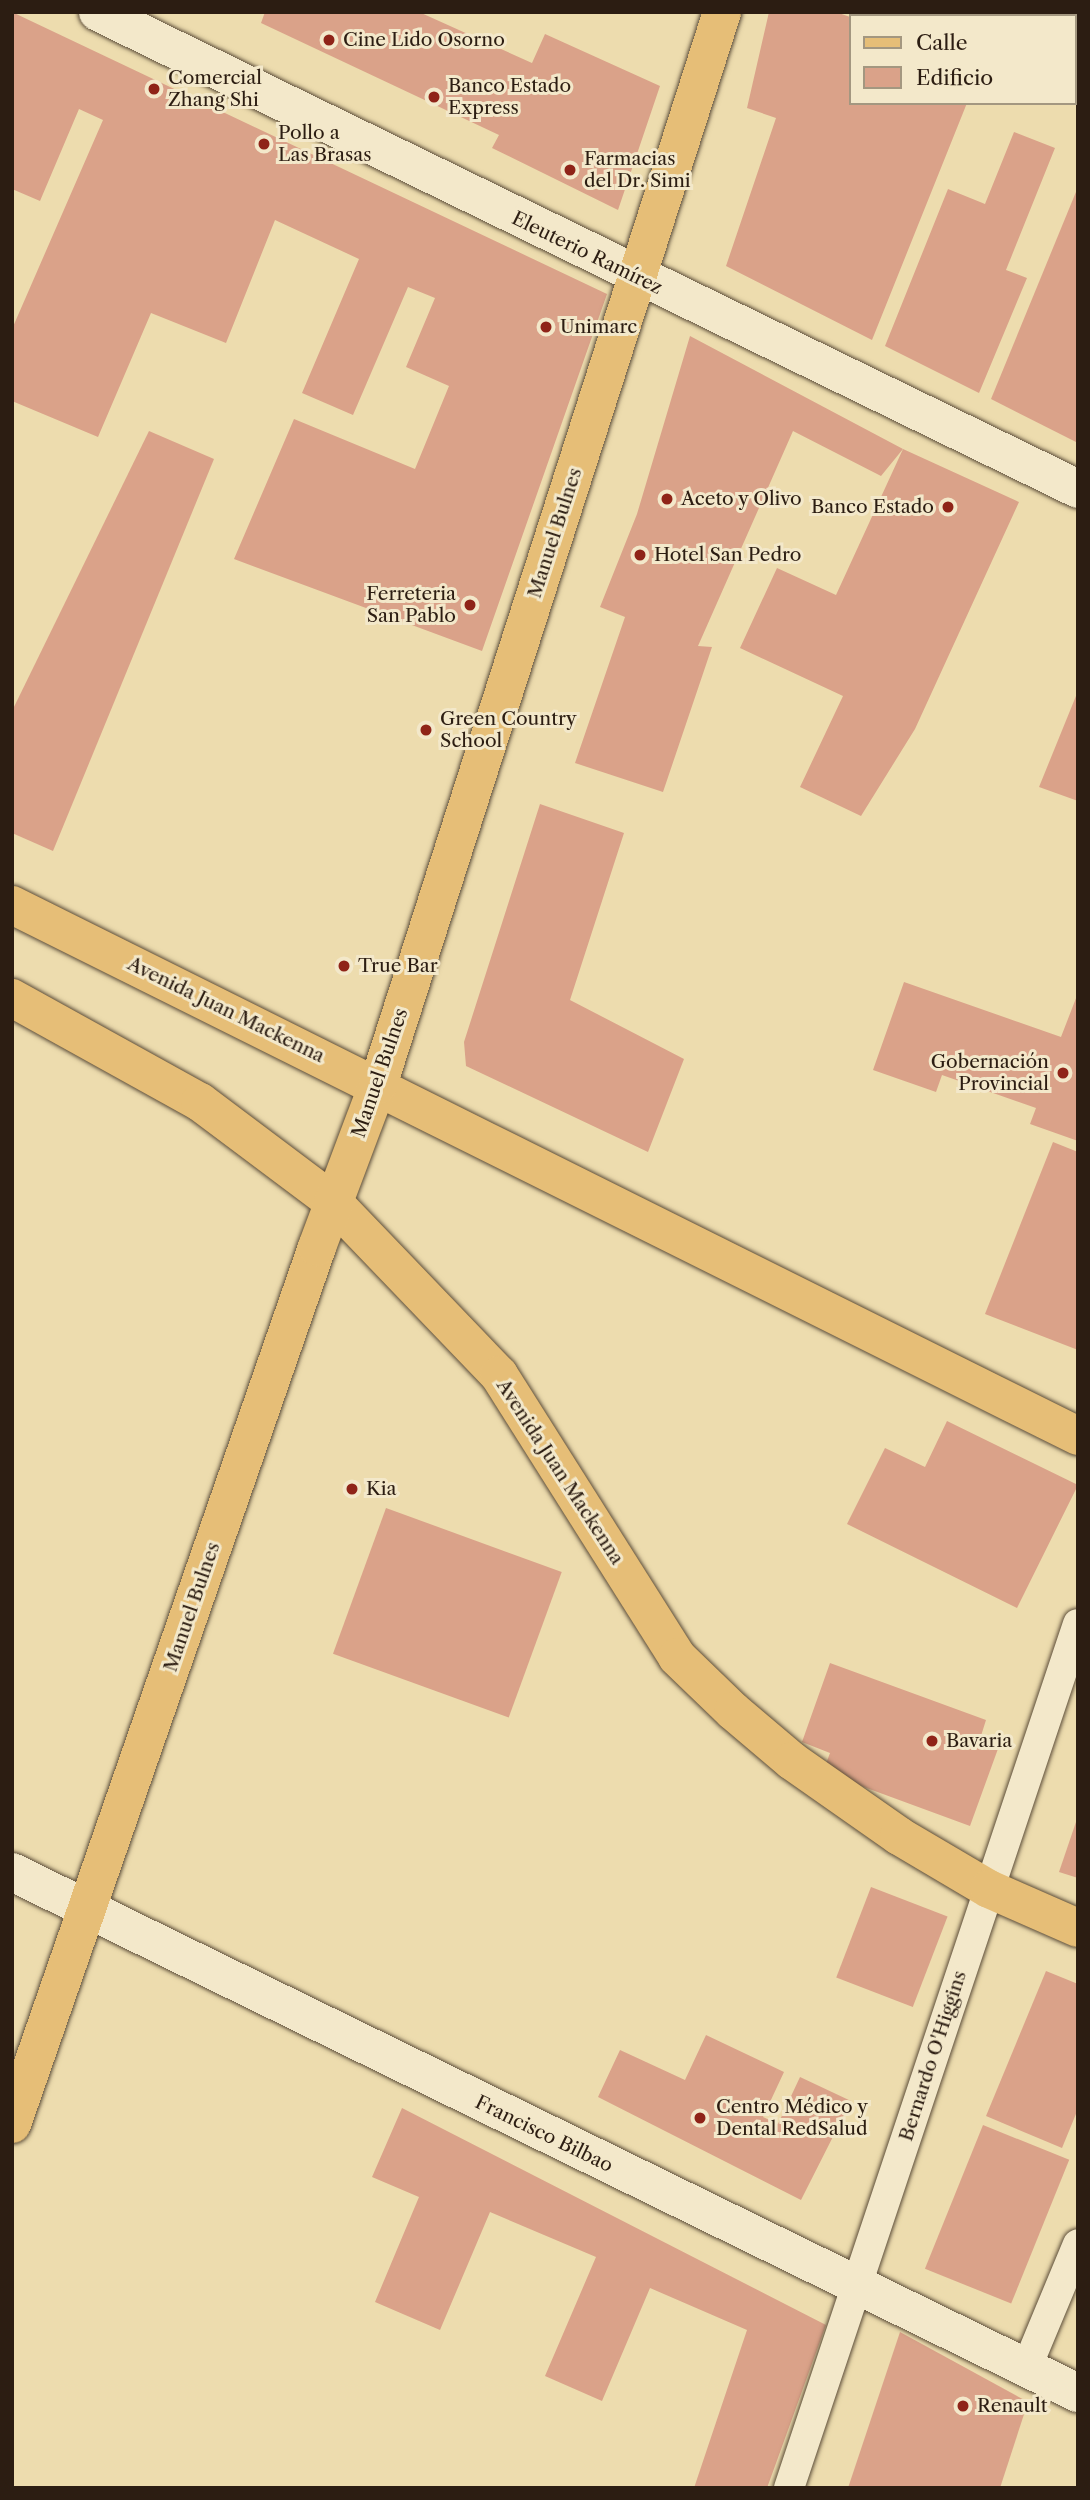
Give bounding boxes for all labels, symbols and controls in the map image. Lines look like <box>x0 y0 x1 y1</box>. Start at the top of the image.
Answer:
legend <box>848 14 1076 105</box>
place label: Cine Lido Osorno <box>343 29 505 51</box>
text: Calle <box>916 30 968 55</box>
marker: Cine Lido Osorno <box>321 32 337 48</box>
text: Edificio <box>916 65 993 90</box>
place label: Comercial Zhang Shi <box>168 67 262 111</box>
place label: Banco Estado Express <box>448 75 571 119</box>
marker: Comercial Zhang Shi <box>146 81 162 97</box>
marker: Banco Estado Express <box>426 89 442 105</box>
place label: Pollo a Las Brasas <box>278 122 372 166</box>
marker: Pollo a Las Brasas <box>256 136 272 152</box>
place label: Farmacias del Dr. Simi <box>584 148 691 192</box>
marker: Farmacias del Dr. Simi <box>562 162 578 178</box>
street label: Eleuterio Ramírez <box>508 207 666 299</box>
place label: Unimarc <box>560 316 637 338</box>
marker: Unimarc <box>538 319 554 335</box>
street label: Manuel Bulnes <box>523 465 587 601</box>
place label: Aceto y Olivo <box>681 488 803 510</box>
marker: Aceto y Olivo <box>659 491 675 507</box>
place label: Banco Estado <box>811 496 934 518</box>
marker: Banco Estado <box>940 499 956 515</box>
place label: Hotel San Pedro <box>654 544 801 566</box>
marker: Hotel San Pedro <box>632 547 648 563</box>
place label: Ferreteria San Pablo <box>366 583 456 627</box>
marker: Ferreteria San Pablo <box>462 597 478 613</box>
place label: Green Country School <box>440 708 576 752</box>
marker: Green Country School <box>418 722 434 738</box>
street label: Avenida Juan Mackenna <box>124 952 328 1068</box>
place label: True Bar <box>358 955 438 977</box>
marker: True Bar <box>336 958 352 974</box>
street label: Manuel Bulnes <box>347 1005 413 1141</box>
place label: Gobernación Provincial <box>931 1051 1049 1095</box>
marker: Gobernación Provincial <box>1055 1065 1071 1081</box>
street label: Avenida Juan Mackenna <box>491 1375 629 1569</box>
place label: Kia <box>366 1478 397 1500</box>
marker: Kia <box>344 1481 360 1497</box>
street label: Manuel Bulnes <box>159 1539 225 1675</box>
place label: Bavaria <box>946 1730 1012 1752</box>
marker: Bavaria <box>924 1733 940 1749</box>
street label: Bernardo O'Higgins <box>895 1968 971 2144</box>
street label: Francisco Bilbao <box>471 2091 617 2177</box>
place label: Centro Médico y Dental RedSalud <box>716 2096 868 2140</box>
marker: Centro Médico y Dental RedSalud <box>690 2108 710 2128</box>
place label: Renault <box>977 2395 1047 2417</box>
marker: Renault <box>955 2398 971 2414</box>

